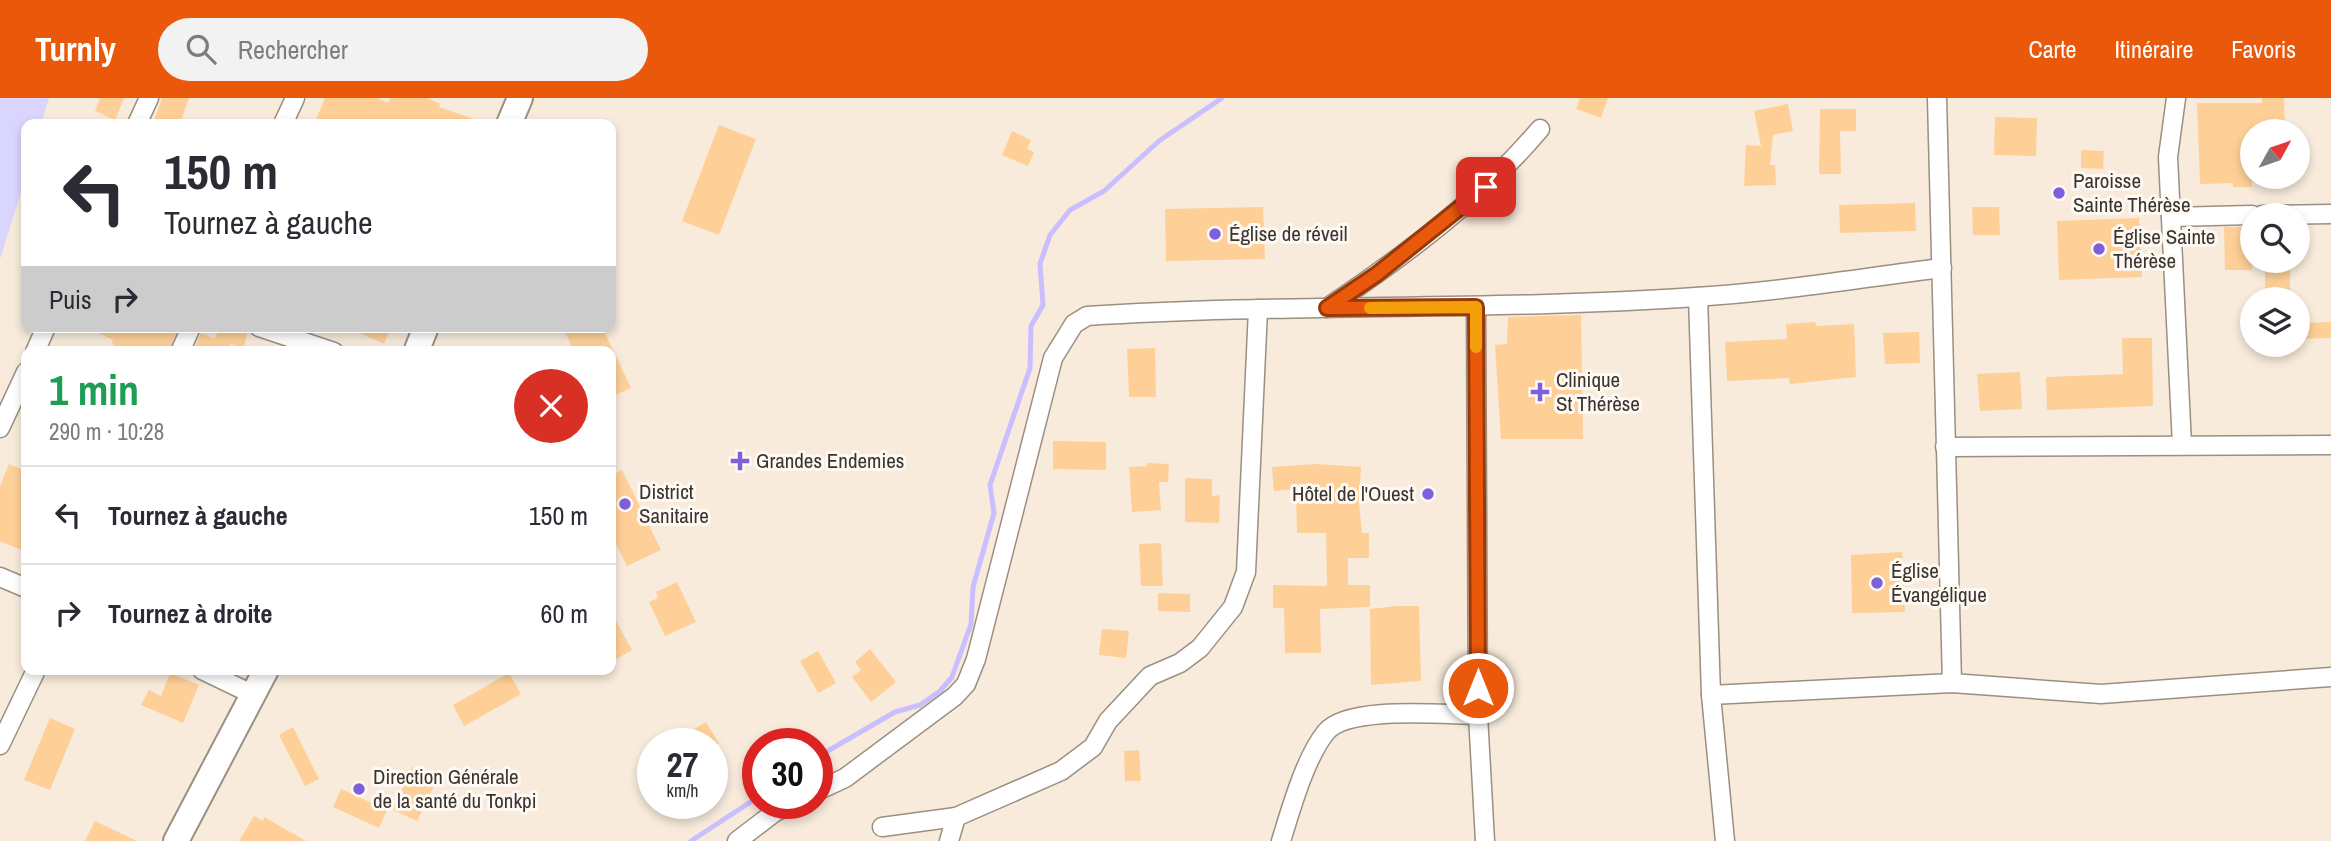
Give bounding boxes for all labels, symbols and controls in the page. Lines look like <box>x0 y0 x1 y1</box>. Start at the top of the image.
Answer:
search box <box>158 18 648 81</box>
text: Turnly <box>35 27 116 71</box>
icon: search <box>182 30 220 68</box>
text: Rechercher <box>238 32 348 67</box>
text: Carte <box>2028 33 2077 65</box>
text: Itinéraire <box>2115 33 2193 65</box>
text: Favoris <box>2231 33 2296 65</box>
north arrow <box>2240 119 2310 189</box>
map controls <box>2240 119 2310 357</box>
text: 150 m <box>164 138 278 204</box>
icon: left <box>49 147 140 238</box>
pin <box>1456 157 1516 217</box>
place label: Paroisse Sainte Thérèse <box>2073 166 2190 219</box>
icon: arrive <box>1467 168 1505 206</box>
marker: Paroisse Sainte Thérèse <box>2051 185 2067 201</box>
text: Tournez à gauche <box>164 201 373 244</box>
button: search <box>2240 203 2310 273</box>
place label: Église de réveil <box>1229 219 1348 248</box>
place label: Église Sainte Thérèse <box>2113 222 2215 275</box>
marker: Église de réveil <box>1207 226 1223 242</box>
marker: Église Sainte Thérèse <box>2091 241 2107 257</box>
icon: right <box>106 280 144 318</box>
text: Puis <box>49 282 92 317</box>
button: layers <box>2240 287 2310 357</box>
text: 1 min <box>49 362 139 418</box>
place label: Clinique St Thérèse <box>1556 365 1640 418</box>
button: close <box>514 369 588 443</box>
marker: Clinique St Thérèse <box>1530 382 1550 402</box>
text: 290 m · 10:28 <box>49 416 164 447</box>
place label: Grandes Endemies <box>756 446 904 475</box>
marker: Grandes Endemies <box>730 451 750 471</box>
place label: District Sanitaire <box>639 477 709 530</box>
place label: Hôtel de l'Ouest <box>1292 479 1414 508</box>
marker: Hôtel de l'Ouest <box>1420 486 1436 502</box>
icon: left <box>49 496 87 534</box>
marker: District Sanitaire <box>617 496 633 512</box>
text: Tournez à gauche <box>108 498 288 533</box>
text: 150 m <box>529 498 588 533</box>
place label: Église Évangélique <box>1891 556 1987 609</box>
marker: Église Évangélique <box>1869 575 1885 591</box>
icon: right <box>49 594 87 632</box>
text: Tournez à droite <box>108 596 272 631</box>
text: 60 m <box>541 596 588 631</box>
position arrow <box>1441 651 1515 725</box>
speed limit sign: 30 <box>742 728 833 819</box>
text: 27 <box>667 741 698 788</box>
place label: Direction Générale de la santé du Tonkpi <box>373 762 536 815</box>
text: km/h <box>667 778 699 803</box>
marker: Direction Générale de la santé du Tonkpi <box>351 781 367 797</box>

